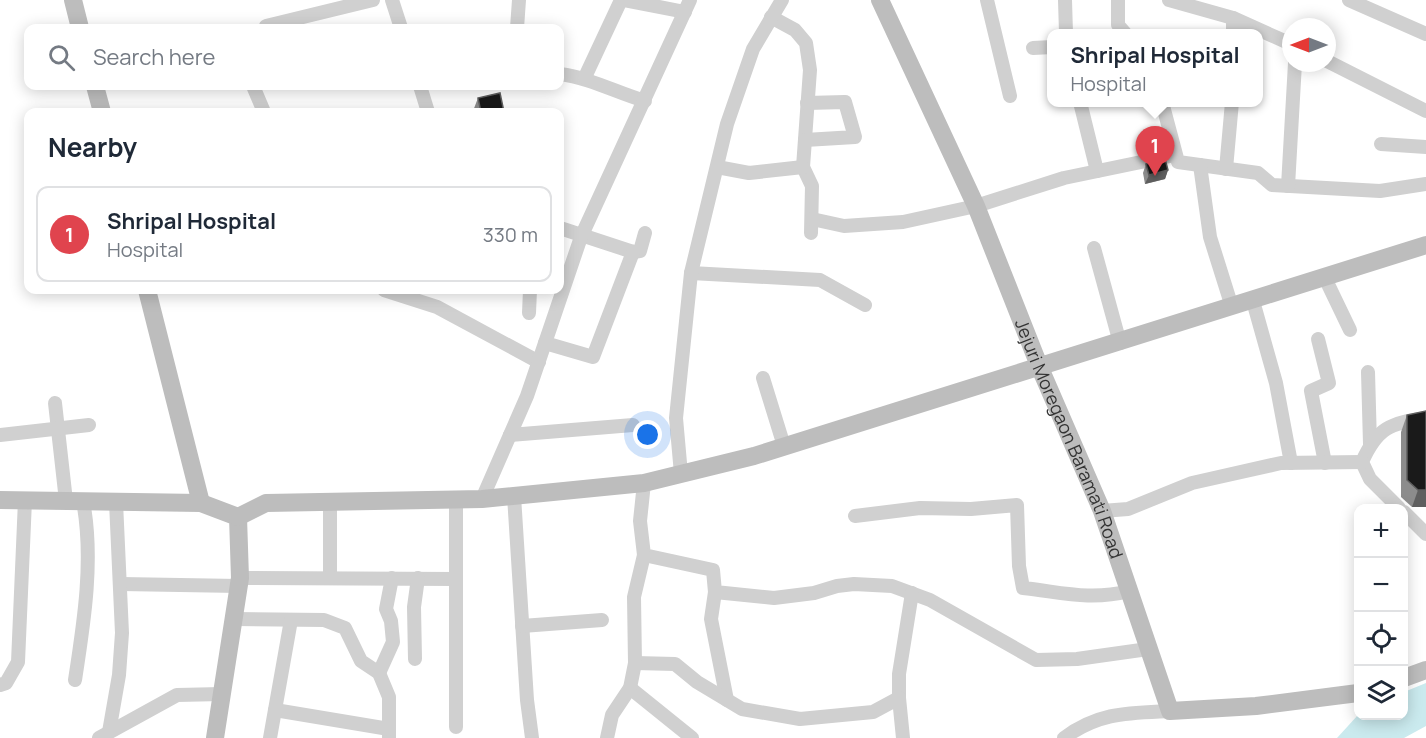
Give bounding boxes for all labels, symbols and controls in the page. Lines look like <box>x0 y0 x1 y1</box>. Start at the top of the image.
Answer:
north arrow <box>1282 18 1336 72</box>
search box <box>24 24 564 90</box>
popup <box>1047 29 1263 107</box>
text: Shripal Hospital <box>1070 40 1240 70</box>
icon: search <box>45 41 78 74</box>
text: Search here <box>93 42 215 72</box>
text: Hospital <box>1070 70 1147 97</box>
pin: 1 <box>1136 126 1174 176</box>
text: Nearby <box>48 129 137 165</box>
text: Shripal Hospital <box>107 206 276 236</box>
text: 1 <box>65 221 74 248</box>
text: 330 m <box>483 221 538 248</box>
text: Hospital <box>107 236 183 263</box>
street label: Jejuri Moregaon Baramati Road <box>1010 315 1129 561</box>
your location <box>633 420 662 449</box>
map controls <box>1354 504 1408 720</box>
button: + <box>1354 504 1408 558</box>
button: − <box>1354 558 1408 612</box>
button: locate <box>1354 612 1408 666</box>
button: layers <box>1354 666 1408 720</box>

